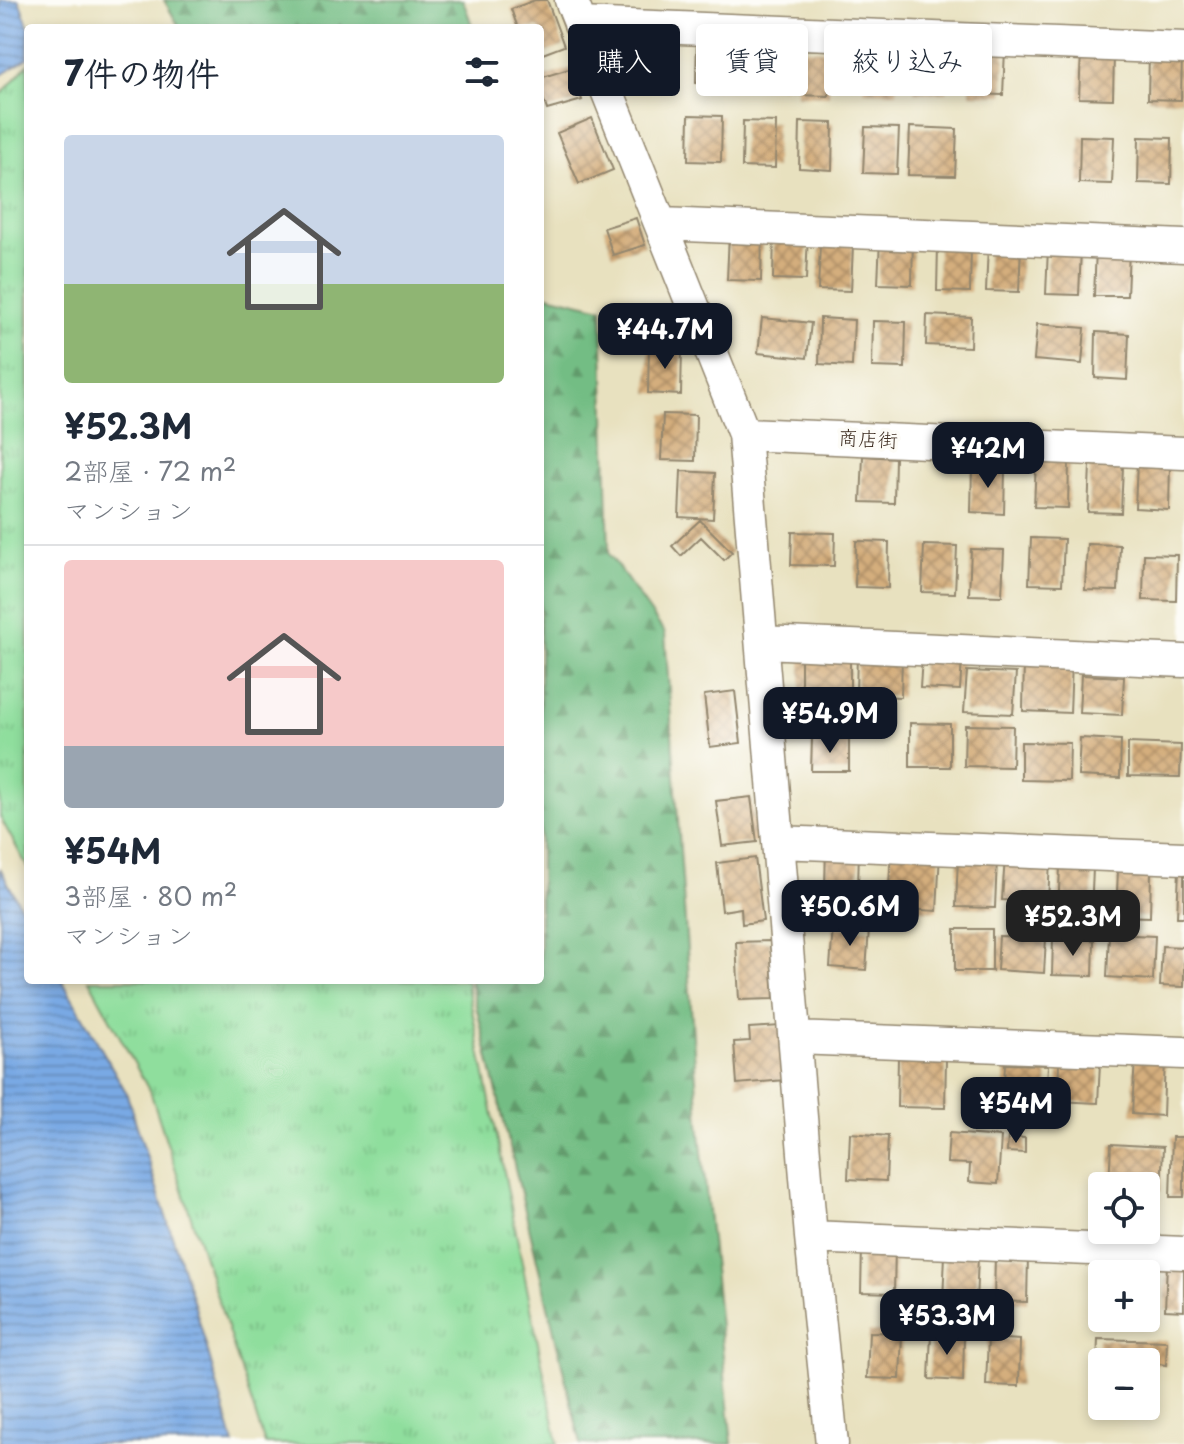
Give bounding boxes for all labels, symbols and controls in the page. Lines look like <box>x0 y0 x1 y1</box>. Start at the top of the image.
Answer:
chip: 購入 <box>568 24 680 96</box>
chip: 賃貸 <box>696 24 808 96</box>
chip: 絞り込み <box>824 24 992 96</box>
text: 7件の物件 <box>64 46 220 98</box>
icon: filters <box>460 50 504 94</box>
icon: home <box>212 187 356 331</box>
pin: ¥44.7M <box>600 303 730 371</box>
text: ¥44.7M <box>616 309 714 348</box>
text: ¥52.3M <box>64 399 192 451</box>
street label: 商店街 <box>837 421 899 455</box>
pin: ¥42M <box>941 422 1035 490</box>
text: ¥42M <box>950 428 1026 467</box>
text: 2部屋 · 72 m² <box>64 451 236 490</box>
text: マンション <box>64 490 193 529</box>
icon: home <box>212 612 356 756</box>
pin: ¥54.9M <box>765 687 895 755</box>
text: ¥54.9M <box>781 693 879 732</box>
text: ¥54M <box>64 824 161 876</box>
text: 3部屋 · 80 m² <box>64 876 237 915</box>
pin: ¥50.6M <box>785 880 915 948</box>
text: ¥50.6M <box>800 886 900 925</box>
pin: ¥52.3M <box>1008 890 1138 958</box>
text: ¥52.3M <box>1024 896 1122 935</box>
text: マンション <box>64 915 193 954</box>
pin: ¥54M <box>969 1077 1063 1145</box>
text: ¥54M <box>979 1083 1053 1122</box>
map controls <box>1088 1172 1160 1420</box>
button: locate <box>1088 1172 1160 1244</box>
button: + <box>1088 1260 1160 1332</box>
pin: ¥53.3M <box>882 1289 1012 1357</box>
text: ¥53.3M <box>898 1295 996 1334</box>
button: − <box>1088 1348 1160 1420</box>

